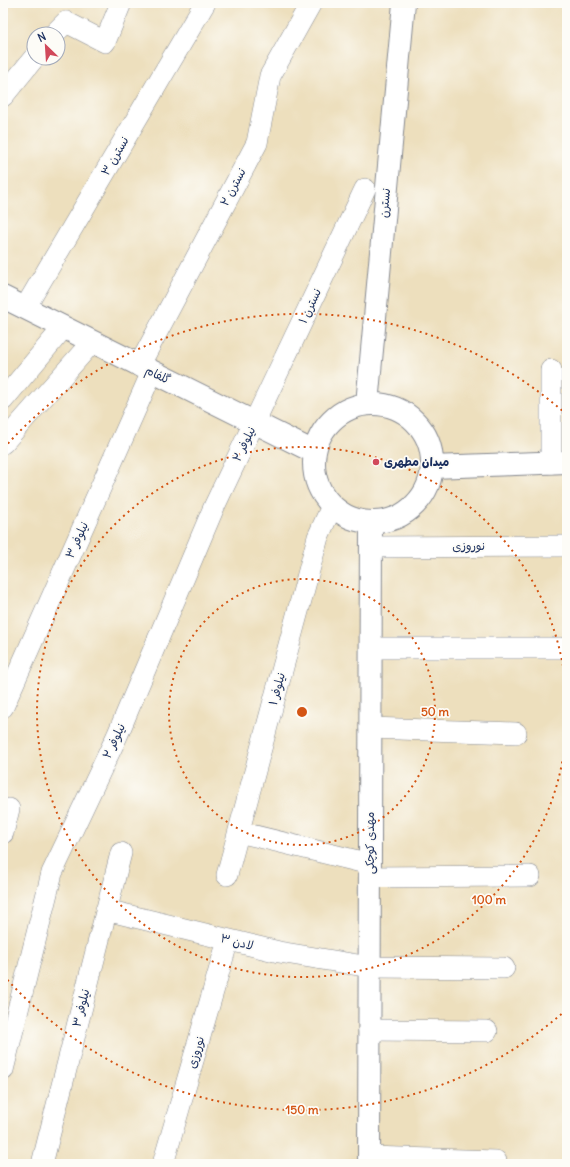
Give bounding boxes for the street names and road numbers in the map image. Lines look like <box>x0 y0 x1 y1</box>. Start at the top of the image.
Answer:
street label: نسترن ۳ <box>97 134 132 178</box>
street label: نسترن ۲ <box>216 165 249 208</box>
street label: نسترن <box>376 187 393 218</box>
street label: نسترن ۱ <box>295 286 324 326</box>
street label: گلفام <box>142 362 173 389</box>
street label: نیلوفر ۲ <box>229 424 259 464</box>
street label: نیلوفر ۳ <box>62 519 92 561</box>
street label: نوروزی <box>452 538 486 554</box>
street label: نیلوفر ۱ <box>265 671 289 707</box>
street label: نیلوفر ۲ <box>99 721 129 761</box>
street label: مهدی کوچکی <box>362 812 378 874</box>
street label: لادن ۳ <box>219 930 255 953</box>
street label: نیلوفر ۳ <box>69 987 93 1029</box>
street label: نوروزی <box>184 1034 208 1070</box>

